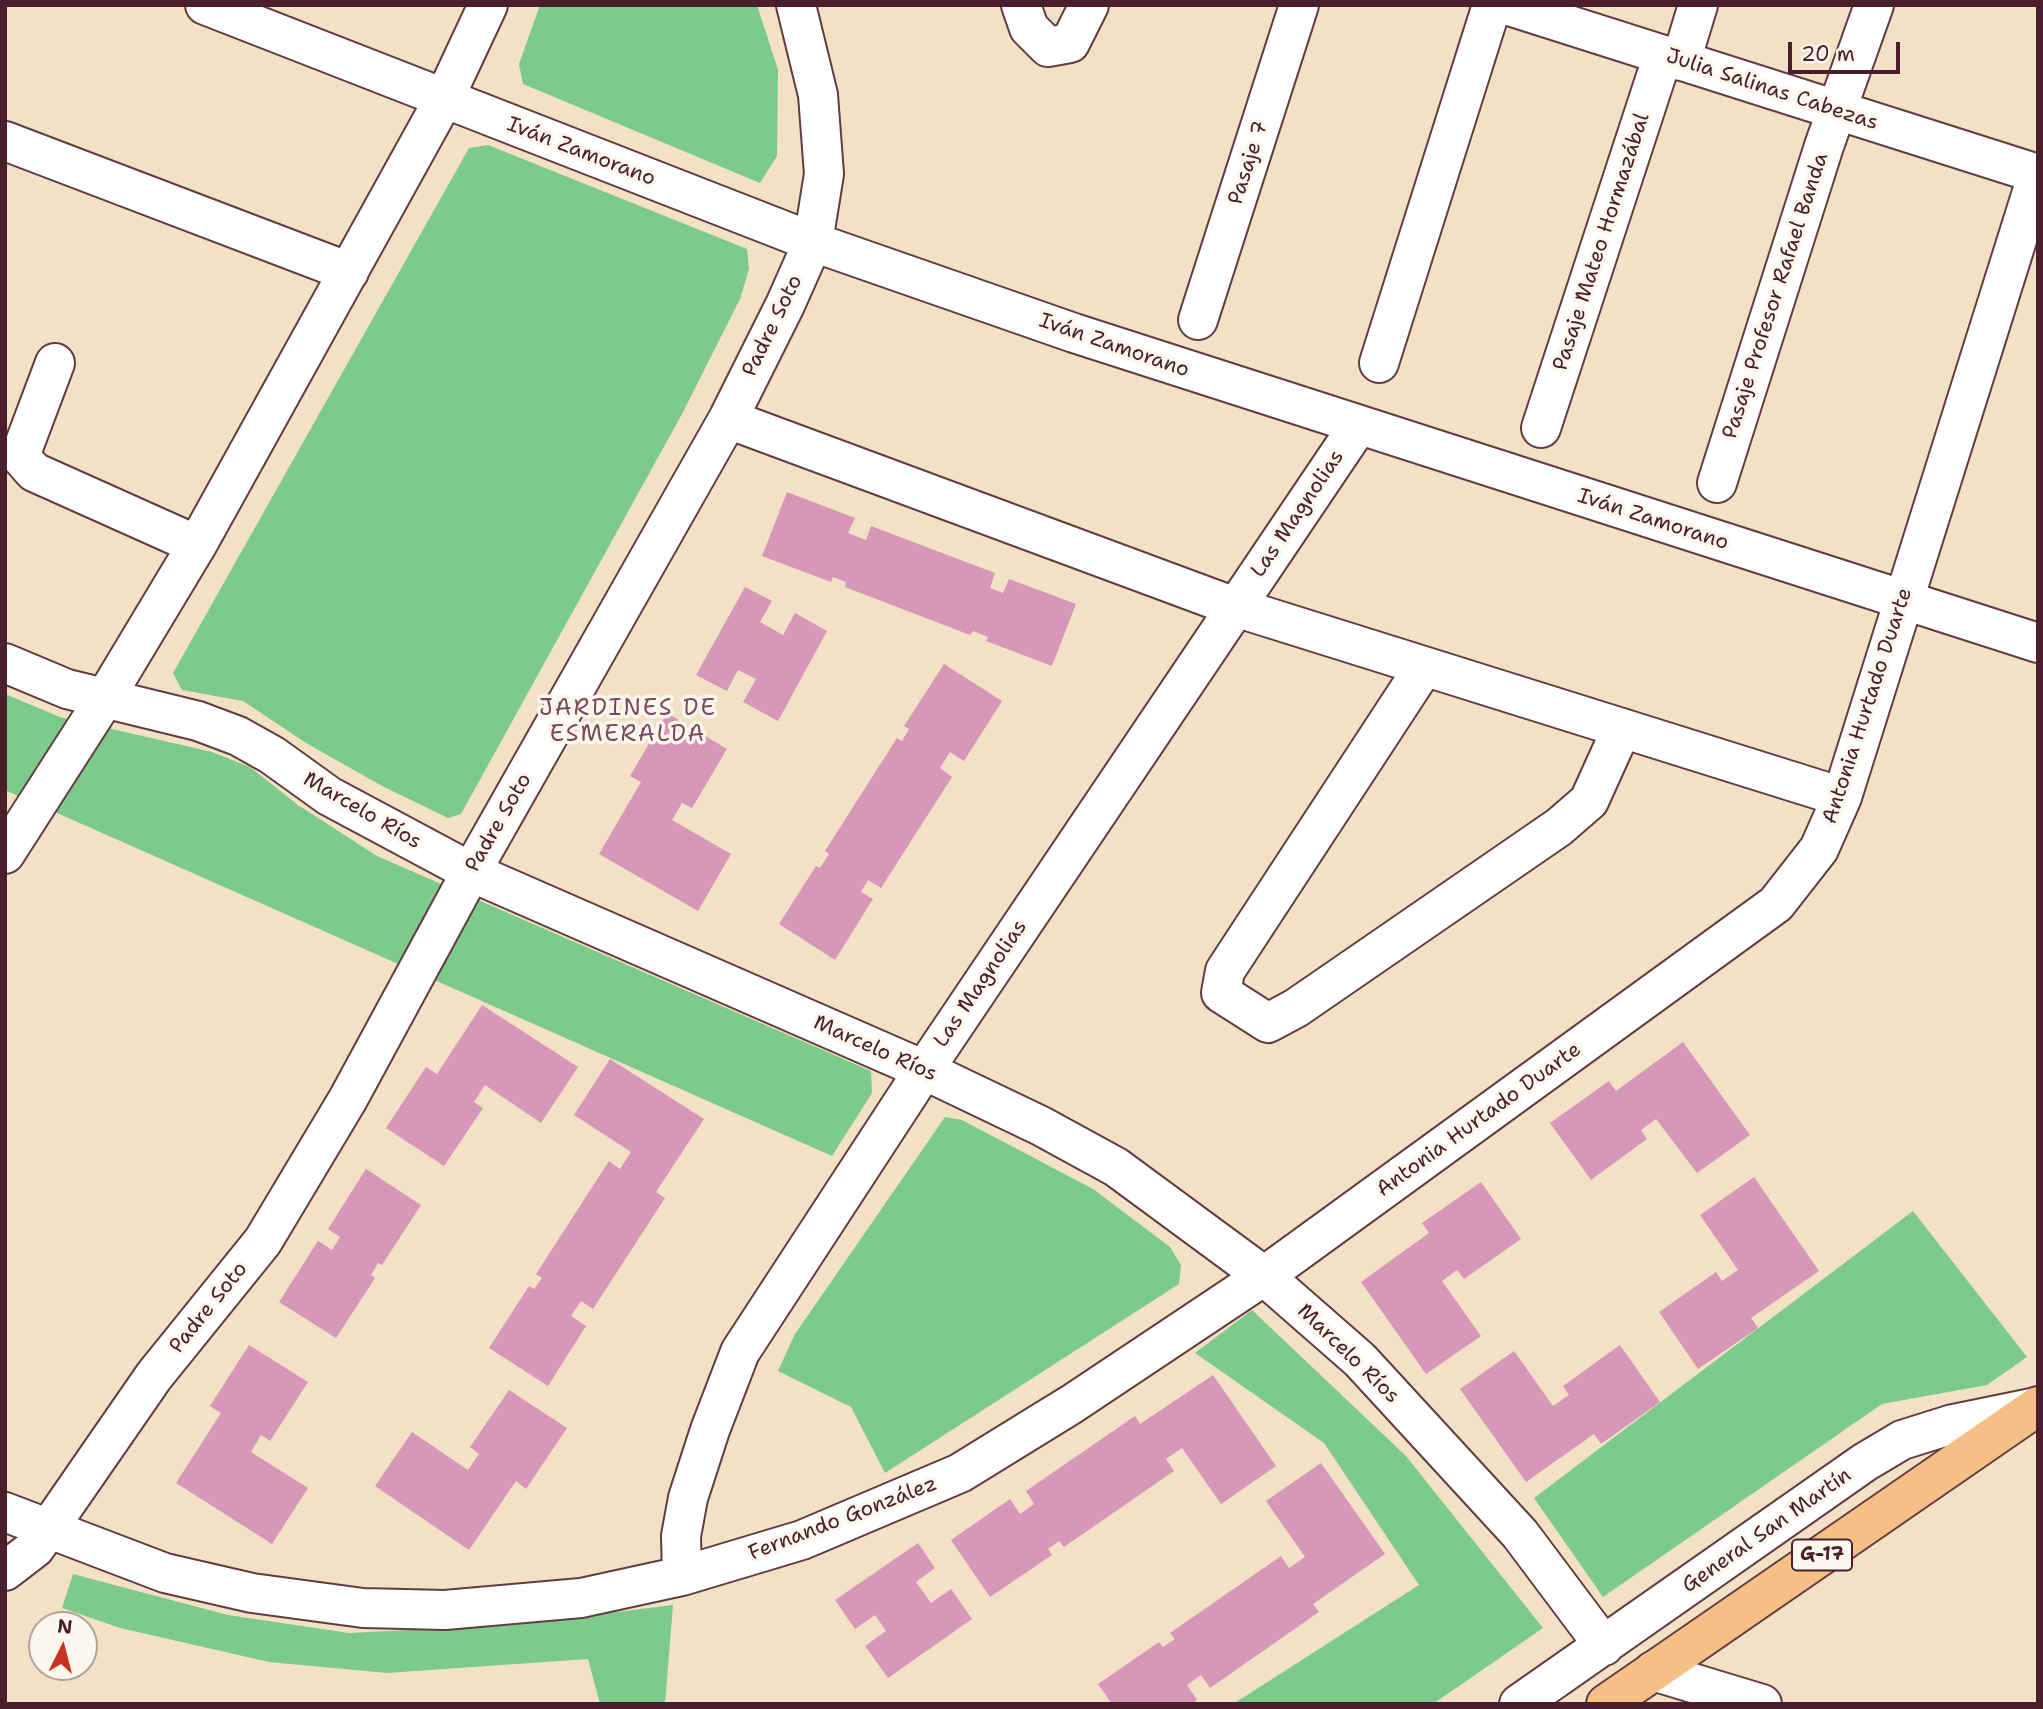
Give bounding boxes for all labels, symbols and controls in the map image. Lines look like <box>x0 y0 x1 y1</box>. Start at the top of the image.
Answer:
scale bar <box>1791 28 1903 72</box>
text: 20 m <box>1801 40 1855 68</box>
street label: Julia Salinas Cabezas <box>1663 44 1881 136</box>
street label: Pasaje Mateo Hormazábal <box>1548 110 1656 374</box>
street label: Iván Zamorano <box>503 112 659 192</box>
street label: Pasaje 7 <box>1224 118 1274 208</box>
street label: Pasaje Profesor Rafael Banda <box>1718 150 1834 442</box>
street label: Padre Soto <box>738 271 808 381</box>
street label: Iván Zamorano <box>1036 309 1192 383</box>
street label: Las Magnolias <box>1246 445 1350 583</box>
street label: Iván Zamorano <box>1574 484 1732 556</box>
street label: Antonia Hurtado Duarte <box>1818 585 1918 827</box>
district label: JARDINES DE ESMERALDA <box>540 695 716 749</box>
street label: Marcelo Ríos <box>298 767 426 855</box>
street label: Padre Soto <box>461 769 537 877</box>
street label: Las Magnolias <box>929 915 1033 1053</box>
street label: Marcelo Ríos <box>809 1011 941 1087</box>
street label: Antonia Hurtado Duarte <box>1372 1037 1586 1203</box>
street label: Padre Soto <box>165 1257 253 1359</box>
street label: Marcelo Ríos <box>1292 1299 1404 1409</box>
street label: General San Martín <box>1678 1463 1856 1599</box>
street label: Fernando González <box>745 1471 941 1567</box>
road number: G-17 <box>1792 1540 1852 1570</box>
north arrow <box>28 1611 98 1681</box>
text: N <box>56 1613 74 1640</box>

